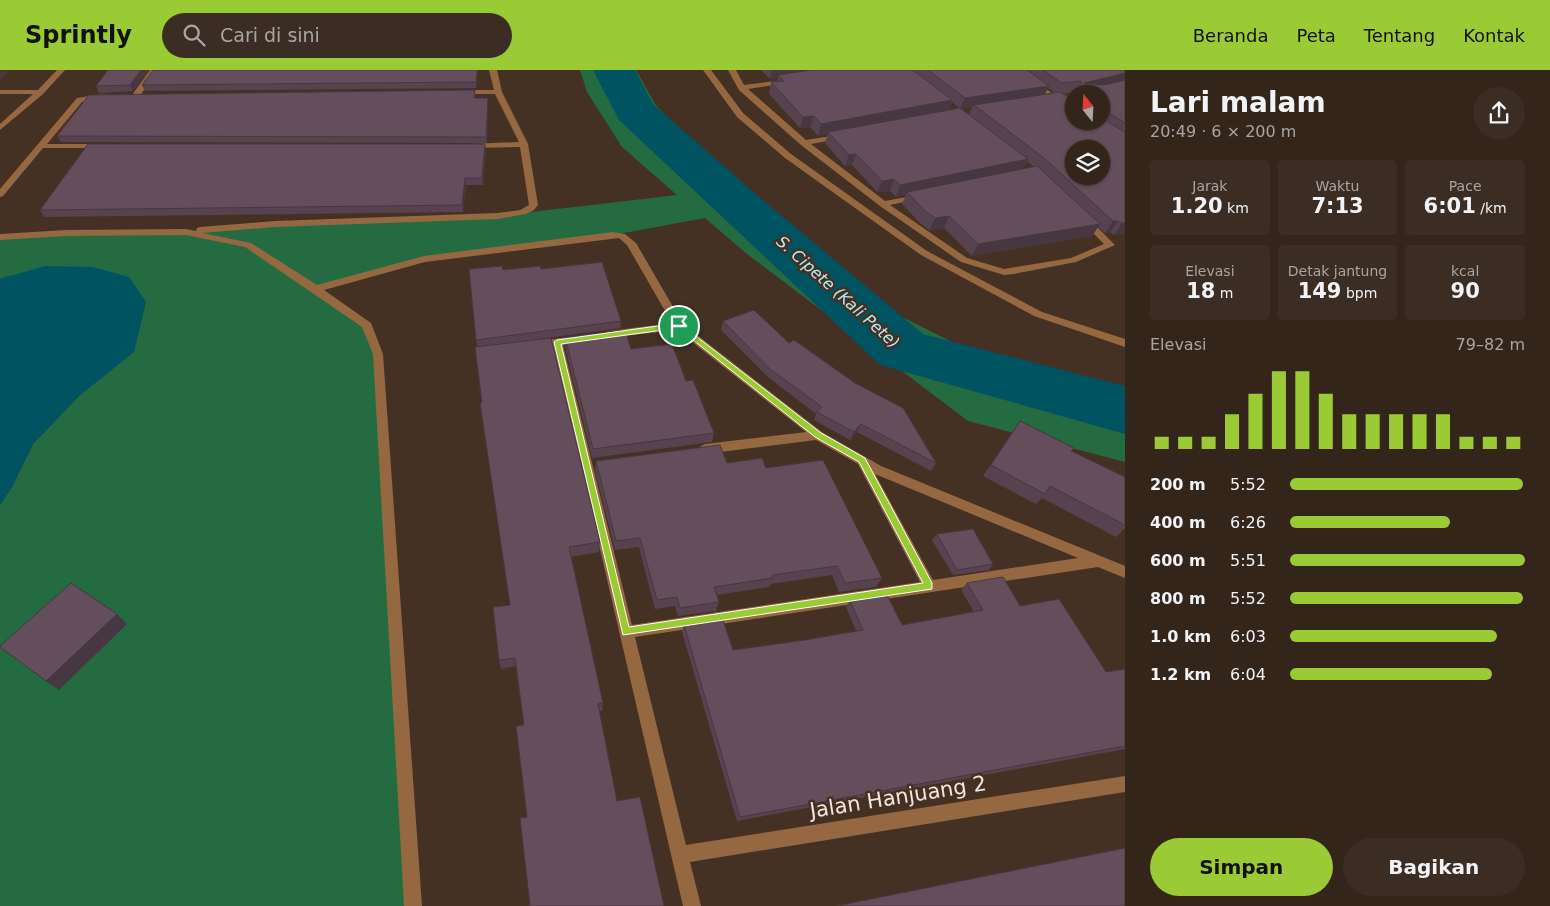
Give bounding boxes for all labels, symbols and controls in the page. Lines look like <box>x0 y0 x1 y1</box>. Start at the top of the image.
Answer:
search box <box>162 13 512 58</box>
text: Sprintly <box>25 21 132 49</box>
icon: search <box>180 21 208 49</box>
text: Cari di sini <box>220 24 320 46</box>
text: Beranda <box>1193 25 1268 46</box>
text: Peta <box>1296 25 1336 46</box>
text: Tentang <box>1364 25 1435 46</box>
text: Kontak <box>1463 25 1525 46</box>
north arrow <box>1065 85 1110 130</box>
map controls <box>1065 85 1110 185</box>
text: Lari malam <box>1150 86 1326 119</box>
button: share <box>1473 87 1525 139</box>
text: 20:49 · 6 × 200 m <box>1150 122 1296 141</box>
button: layers <box>1065 140 1110 185</box>
text: Jarak <box>1192 178 1227 194</box>
text: Waktu <box>1315 178 1359 194</box>
text: Pace <box>1449 178 1482 194</box>
text: 1.20 <box>1171 194 1223 218</box>
text: 7:13 <box>1311 194 1364 218</box>
text: 6:01 <box>1424 194 1476 218</box>
text: km <box>1223 200 1249 216</box>
text: /km <box>1476 200 1507 216</box>
water label: S. Cipete (Kali Pete) <box>773 232 903 352</box>
text: Elevasi <box>1185 263 1235 279</box>
text: Detak jantung <box>1288 263 1387 279</box>
text: kcal <box>1451 263 1479 279</box>
text: 18 <box>1186 279 1215 303</box>
text: 149 <box>1298 279 1341 303</box>
text: 90 <box>1451 279 1480 303</box>
text: m <box>1215 285 1233 301</box>
text: bpm <box>1341 285 1377 301</box>
pin <box>658 305 700 347</box>
icon: arrive <box>665 312 693 340</box>
text: Elevasi <box>1150 335 1206 354</box>
text: 79–82 m <box>1456 335 1525 354</box>
text: 200 m <box>1150 475 1206 494</box>
text: 5:52 <box>1230 475 1266 494</box>
text: 400 m <box>1150 513 1206 532</box>
text: 6:26 <box>1230 513 1266 532</box>
text: 600 m <box>1150 551 1206 570</box>
text: 5:51 <box>1230 551 1266 570</box>
text: 800 m <box>1150 589 1206 608</box>
text: 5:52 <box>1230 589 1266 608</box>
text: 1.0 km <box>1150 627 1211 646</box>
text: 6:03 <box>1230 627 1266 646</box>
text: 1.2 km <box>1150 665 1211 684</box>
text: 6:04 <box>1230 665 1266 684</box>
street label: Jalan Hanjuang 2 <box>806 771 988 823</box>
button: Simpan <box>1150 838 1333 896</box>
button: Bagikan <box>1343 838 1525 896</box>

